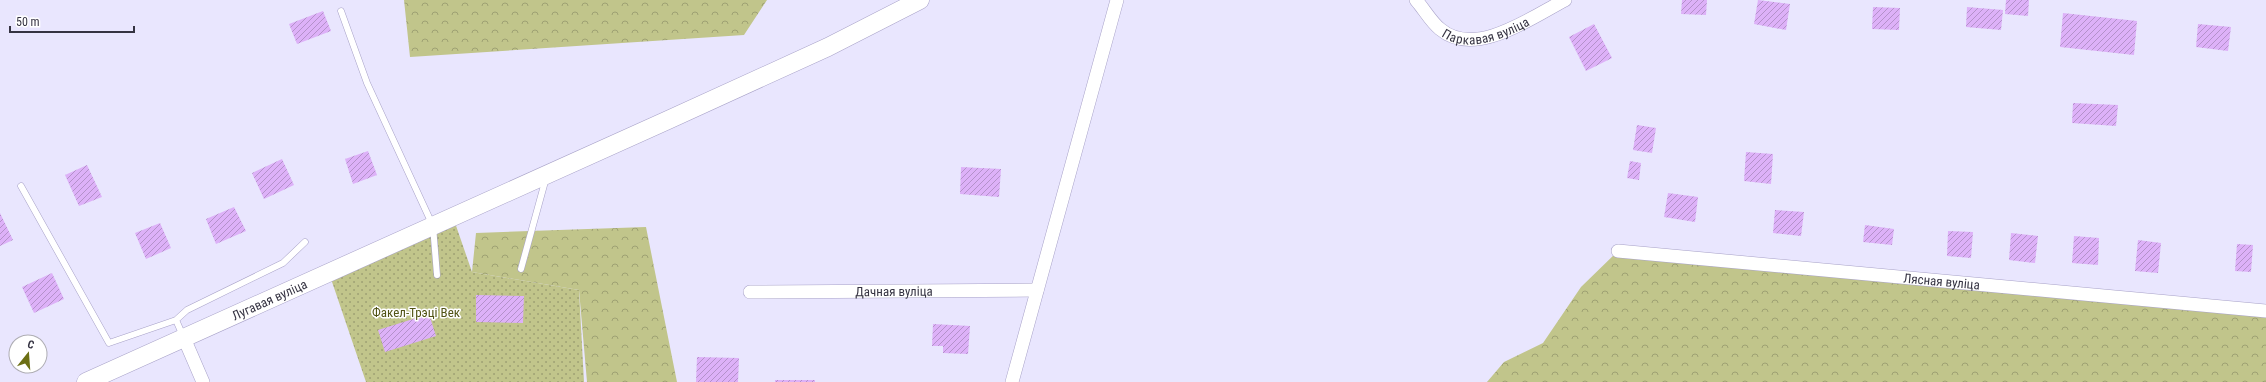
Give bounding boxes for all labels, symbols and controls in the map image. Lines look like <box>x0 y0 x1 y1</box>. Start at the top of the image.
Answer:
scale bar <box>10 8 134 34</box>
street label: Паркавая вуліца <box>1440 14 1532 47</box>
text: 50 m <box>16 15 40 29</box>
street label: Лясная вуліца <box>1903 270 1981 292</box>
street label: Лугавая вуліца <box>229 276 309 323</box>
street label: Дачная вуліца <box>855 283 933 299</box>
park label: Факел-Трэці Век <box>372 305 461 320</box>
north arrow <box>8 334 48 374</box>
text: С <box>26 338 36 352</box>

